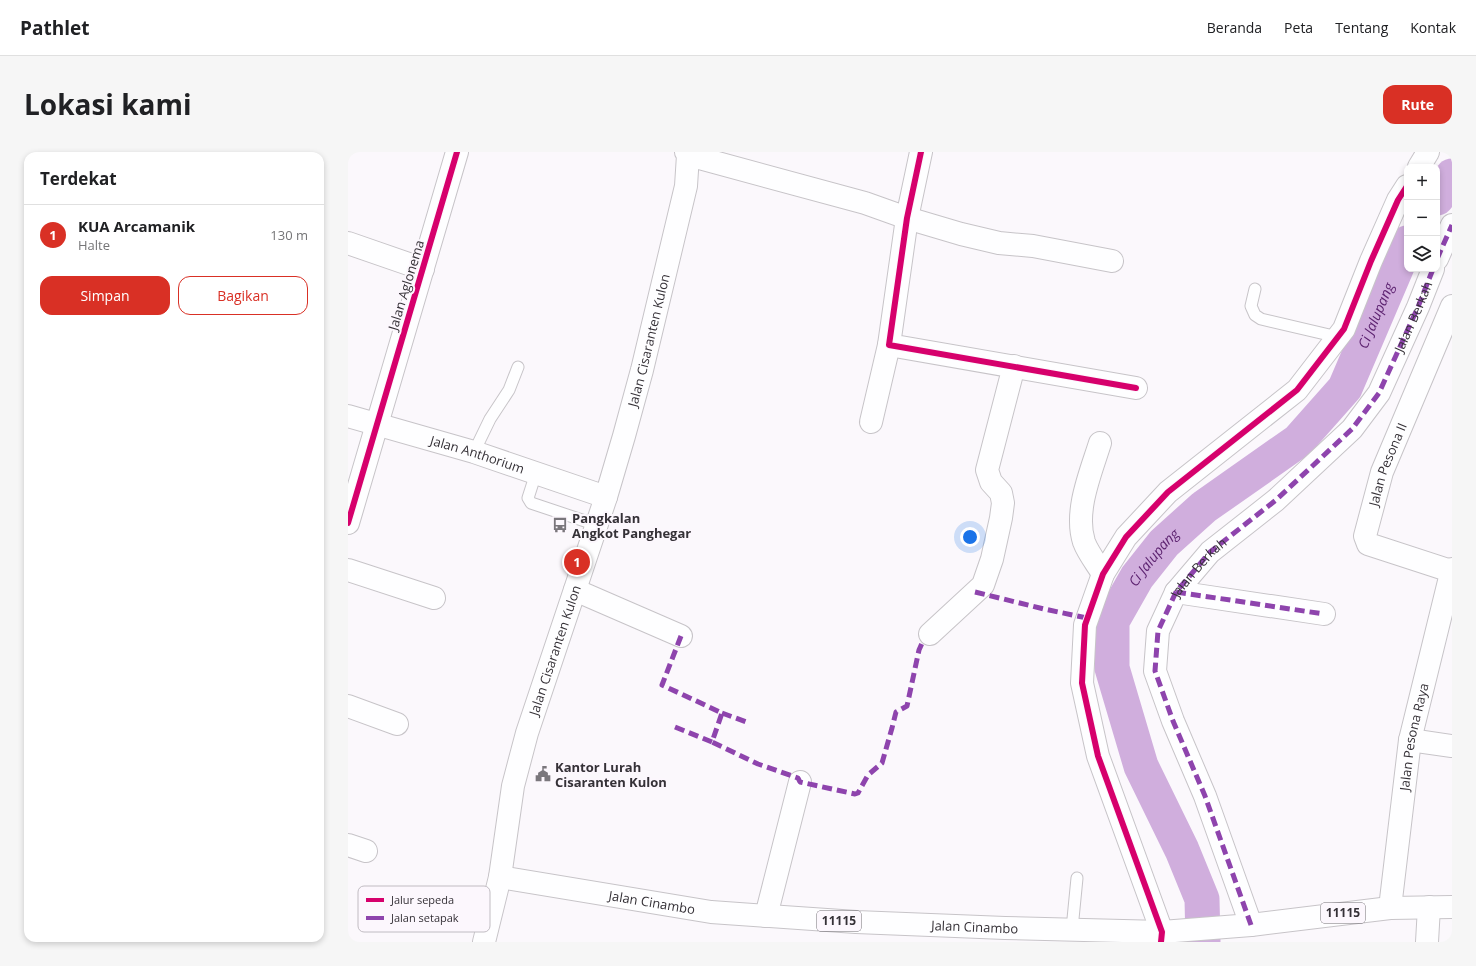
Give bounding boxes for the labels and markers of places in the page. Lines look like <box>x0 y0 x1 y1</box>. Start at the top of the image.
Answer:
place label: Pangkalan Angkot Panghegar <box>572 509 691 542</box>
bus stop icon: Pangkalan Angkot Panghegar <box>551 516 569 534</box>
pin: 1 <box>564 547 590 577</box>
place label: Kantor Lurah Cisaranten Kulon <box>555 758 667 791</box>
public building icon: Kantor Lurah Cisaranten Kulon <box>534 765 552 783</box>

